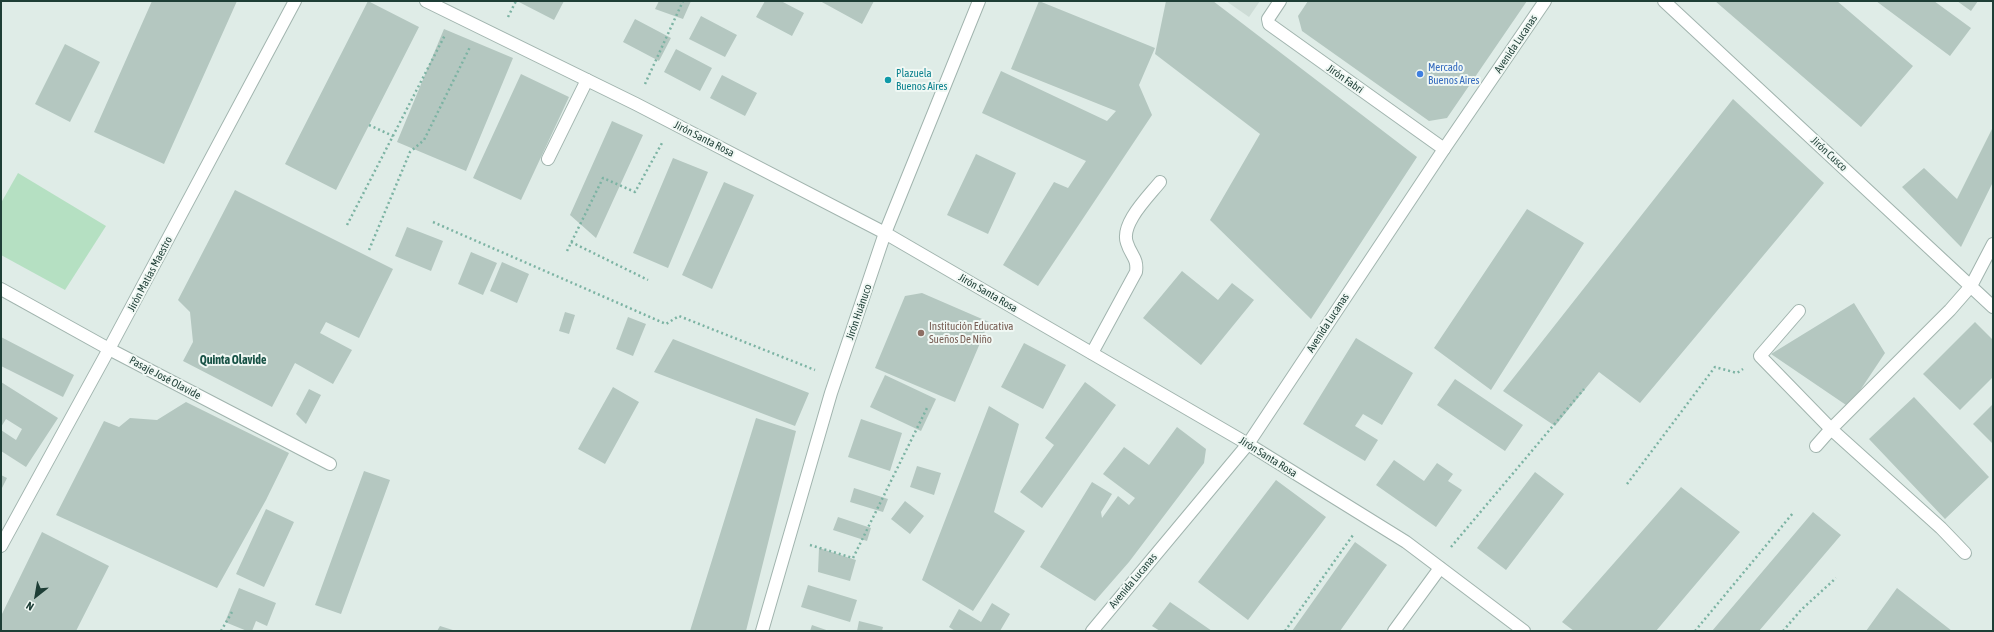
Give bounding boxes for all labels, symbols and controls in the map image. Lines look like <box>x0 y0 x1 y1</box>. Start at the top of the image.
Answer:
street label: Avenida Lucanas <box>1492 12 1540 76</box>
place label: Mercado Buenos Aires <box>1428 61 1479 87</box>
street label: Jirón Fabri <box>1324 62 1366 96</box>
place label: Plazuela Buenos Aires <box>896 67 947 93</box>
marker: Mercado Buenos Aires <box>1415 69 1425 79</box>
marker: Plazuela Buenos Aires <box>883 75 893 85</box>
street label: Jirón Santa Rosa <box>672 118 736 160</box>
street label: Jirón Cusco <box>1808 134 1850 174</box>
street label: Jirón Matias Maestro <box>125 234 175 314</box>
street label: Jirón Santa Rosa <box>956 271 1020 315</box>
street label: Jirón Huánuco <box>843 282 875 342</box>
street label: Avenida Lucanas <box>1304 291 1352 355</box>
place label: Institución Educativa Sueños De Niño <box>929 320 1013 346</box>
marker: Institución Educativa Sueños De Niño <box>916 328 926 338</box>
district label: Quinta Olavide <box>200 353 266 367</box>
street label: Pasaje José Olavide <box>127 354 203 402</box>
street label: Jirón Santa Rosa <box>1237 434 1299 480</box>
street label: Avenida Lucanas <box>1106 551 1160 611</box>
north arrow <box>16 576 56 616</box>
text: N <box>24 599 36 613</box>

